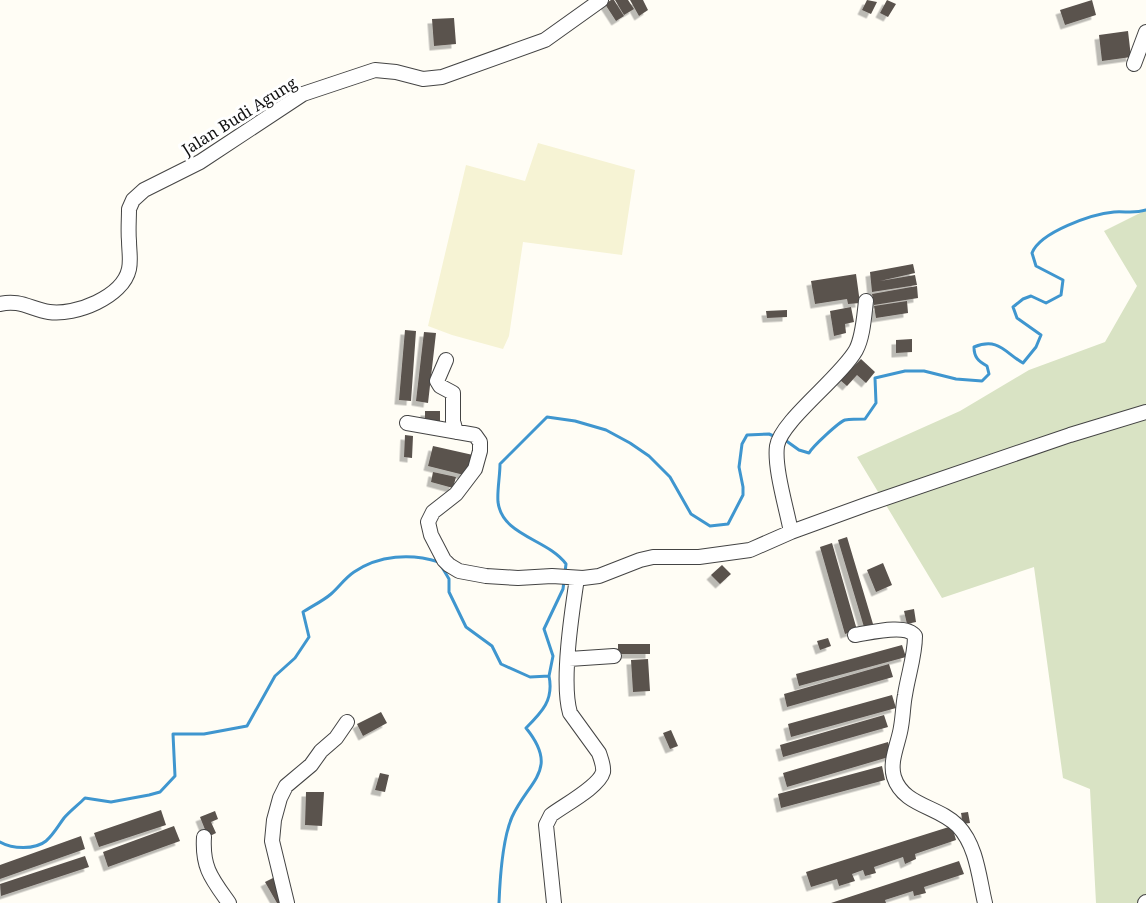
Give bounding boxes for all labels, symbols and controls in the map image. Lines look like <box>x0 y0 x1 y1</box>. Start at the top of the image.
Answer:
street label: Jalan Budi Agung <box>177 72 301 161</box>

